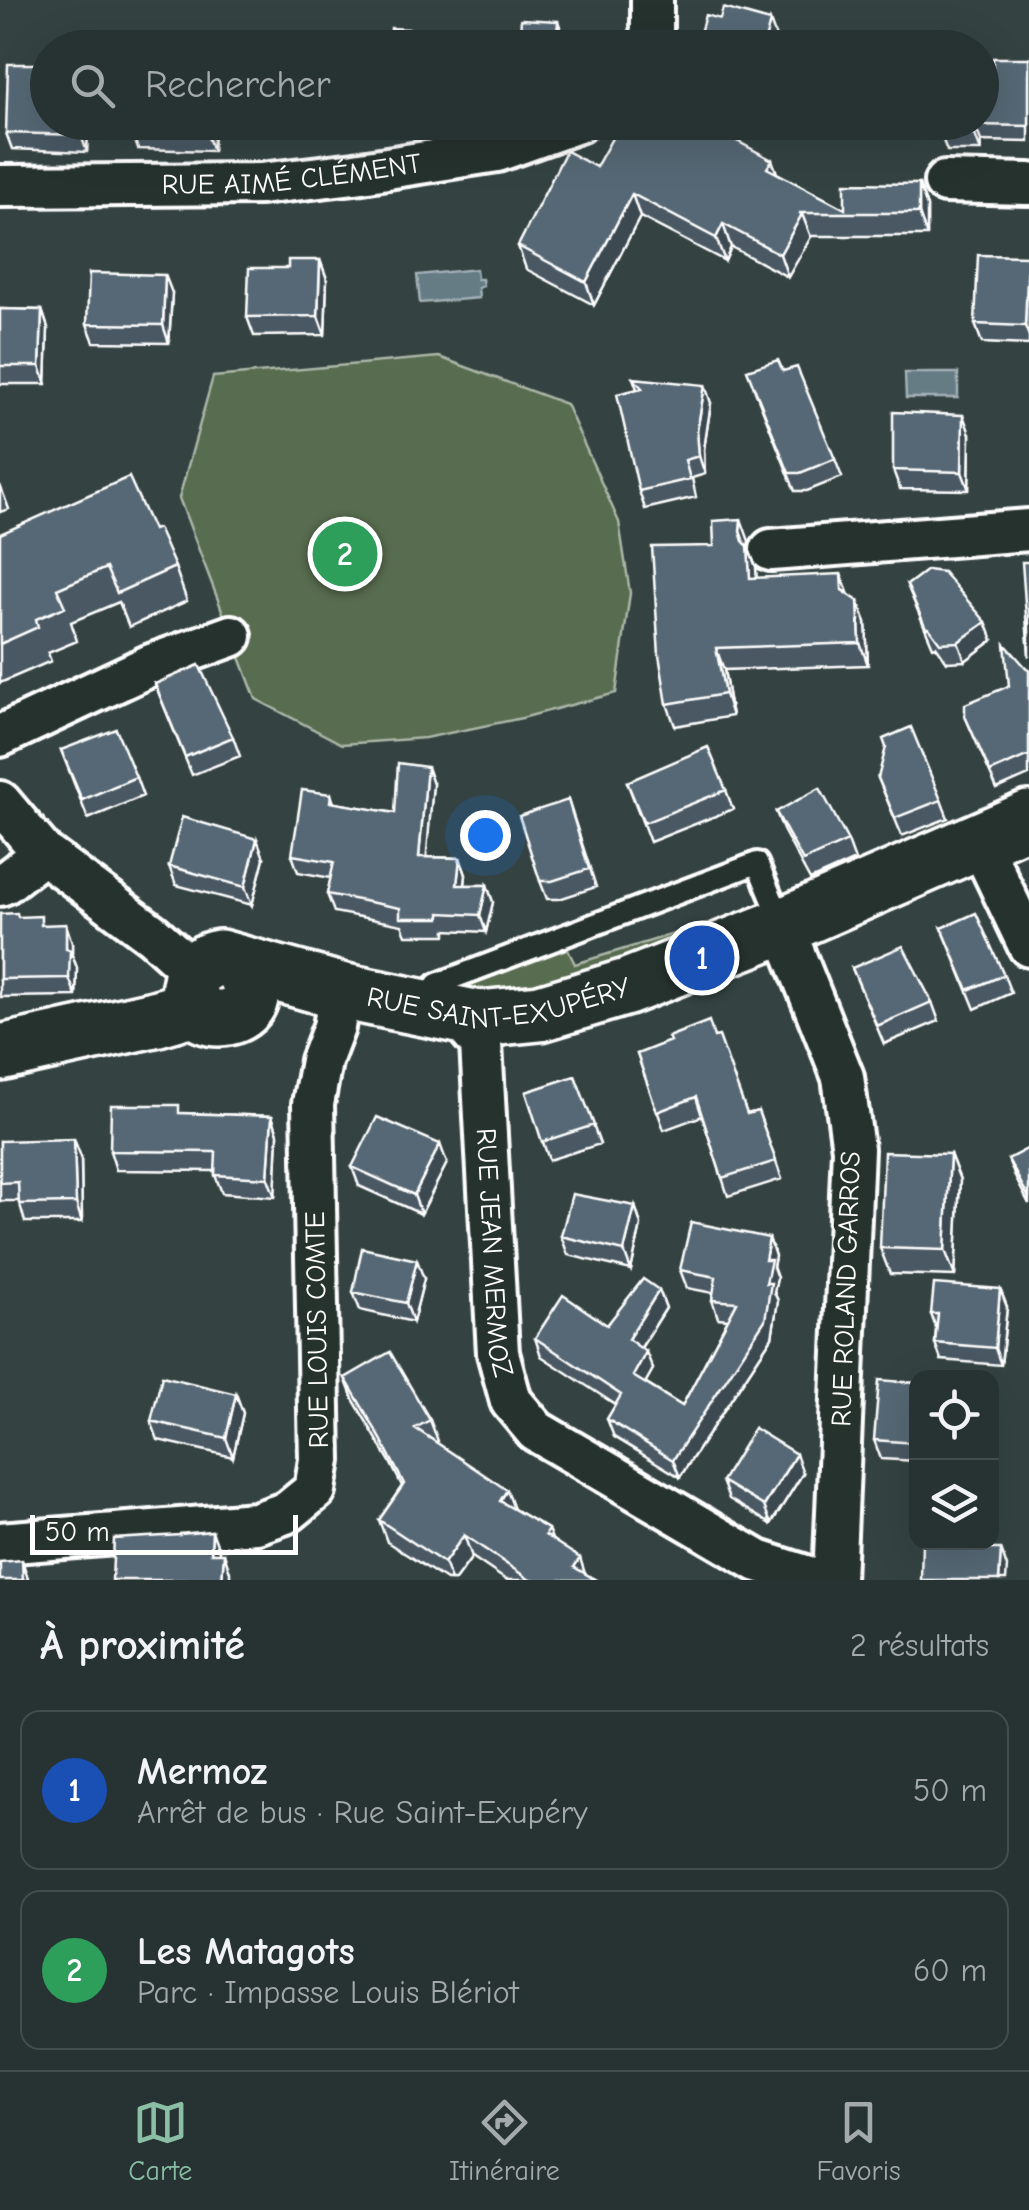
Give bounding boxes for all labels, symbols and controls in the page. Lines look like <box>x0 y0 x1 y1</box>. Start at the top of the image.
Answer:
search box <box>30 30 999 140</box>
icon: search <box>65 58 120 113</box>
text: Rechercher <box>145 63 331 107</box>
street label: RUE AIMÉ CLÉMENT <box>161 147 424 201</box>
pin: 2 <box>312 516 378 592</box>
your location <box>460 810 511 861</box>
pin: 1 <box>670 920 734 996</box>
street label: RUE SAINT-EXUPÉRY <box>364 971 634 1036</box>
street label: RUE JEAN MERMOZ <box>470 1127 520 1381</box>
street label: RUE ROLAND GARROS <box>825 1151 867 1427</box>
street label: RUE LOUIS COMTE <box>299 1211 335 1449</box>
map controls <box>909 1370 999 1550</box>
button: locate <box>909 1370 999 1460</box>
button: layers <box>909 1460 999 1550</box>
scale bar <box>30 1510 298 1554</box>
text: 50 m <box>45 1516 110 1548</box>
text: À proximité <box>40 1621 245 1670</box>
text: 2 résultats <box>850 1627 989 1664</box>
text: Mermoz <box>137 1750 267 1794</box>
text: 1 <box>68 1772 81 1809</box>
text: 50 m <box>913 1772 987 1809</box>
text: Arrêt de bus · Rue Saint-Exupéry <box>137 1794 588 1831</box>
text: Les Matagots <box>137 1930 355 1974</box>
text: 2 <box>67 1952 82 1989</box>
text: 60 m <box>913 1952 987 1989</box>
text: Parc · Impasse Louis Blériot <box>137 1974 519 2011</box>
tab: Carte <box>128 2095 192 2187</box>
tab: Itinéraire <box>449 2095 560 2187</box>
tab: Favoris <box>817 2095 901 2187</box>

